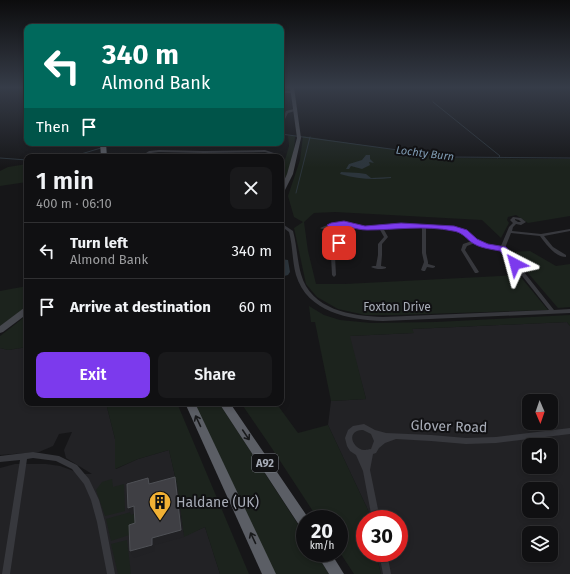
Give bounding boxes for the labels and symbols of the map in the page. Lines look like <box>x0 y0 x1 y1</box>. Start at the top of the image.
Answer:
water label: Lochty Burn <box>395 143 455 164</box>
pin <box>322 226 356 260</box>
position arrow <box>494 243 536 285</box>
street label: Foxton Drive <box>363 300 431 314</box>
north arrow <box>522 394 558 430</box>
one-way arrow <box>194 415 201 427</box>
street label: Glover Road <box>410 417 488 436</box>
one-way arrow <box>242 430 250 441</box>
road number: A92 <box>252 454 278 472</box>
building icon: Haldane (UK) <box>147 489 173 522</box>
place label: Haldane (UK) <box>176 494 259 511</box>
speed limit sign: 30 <box>356 510 408 562</box>
one-way arrow <box>249 533 256 545</box>

